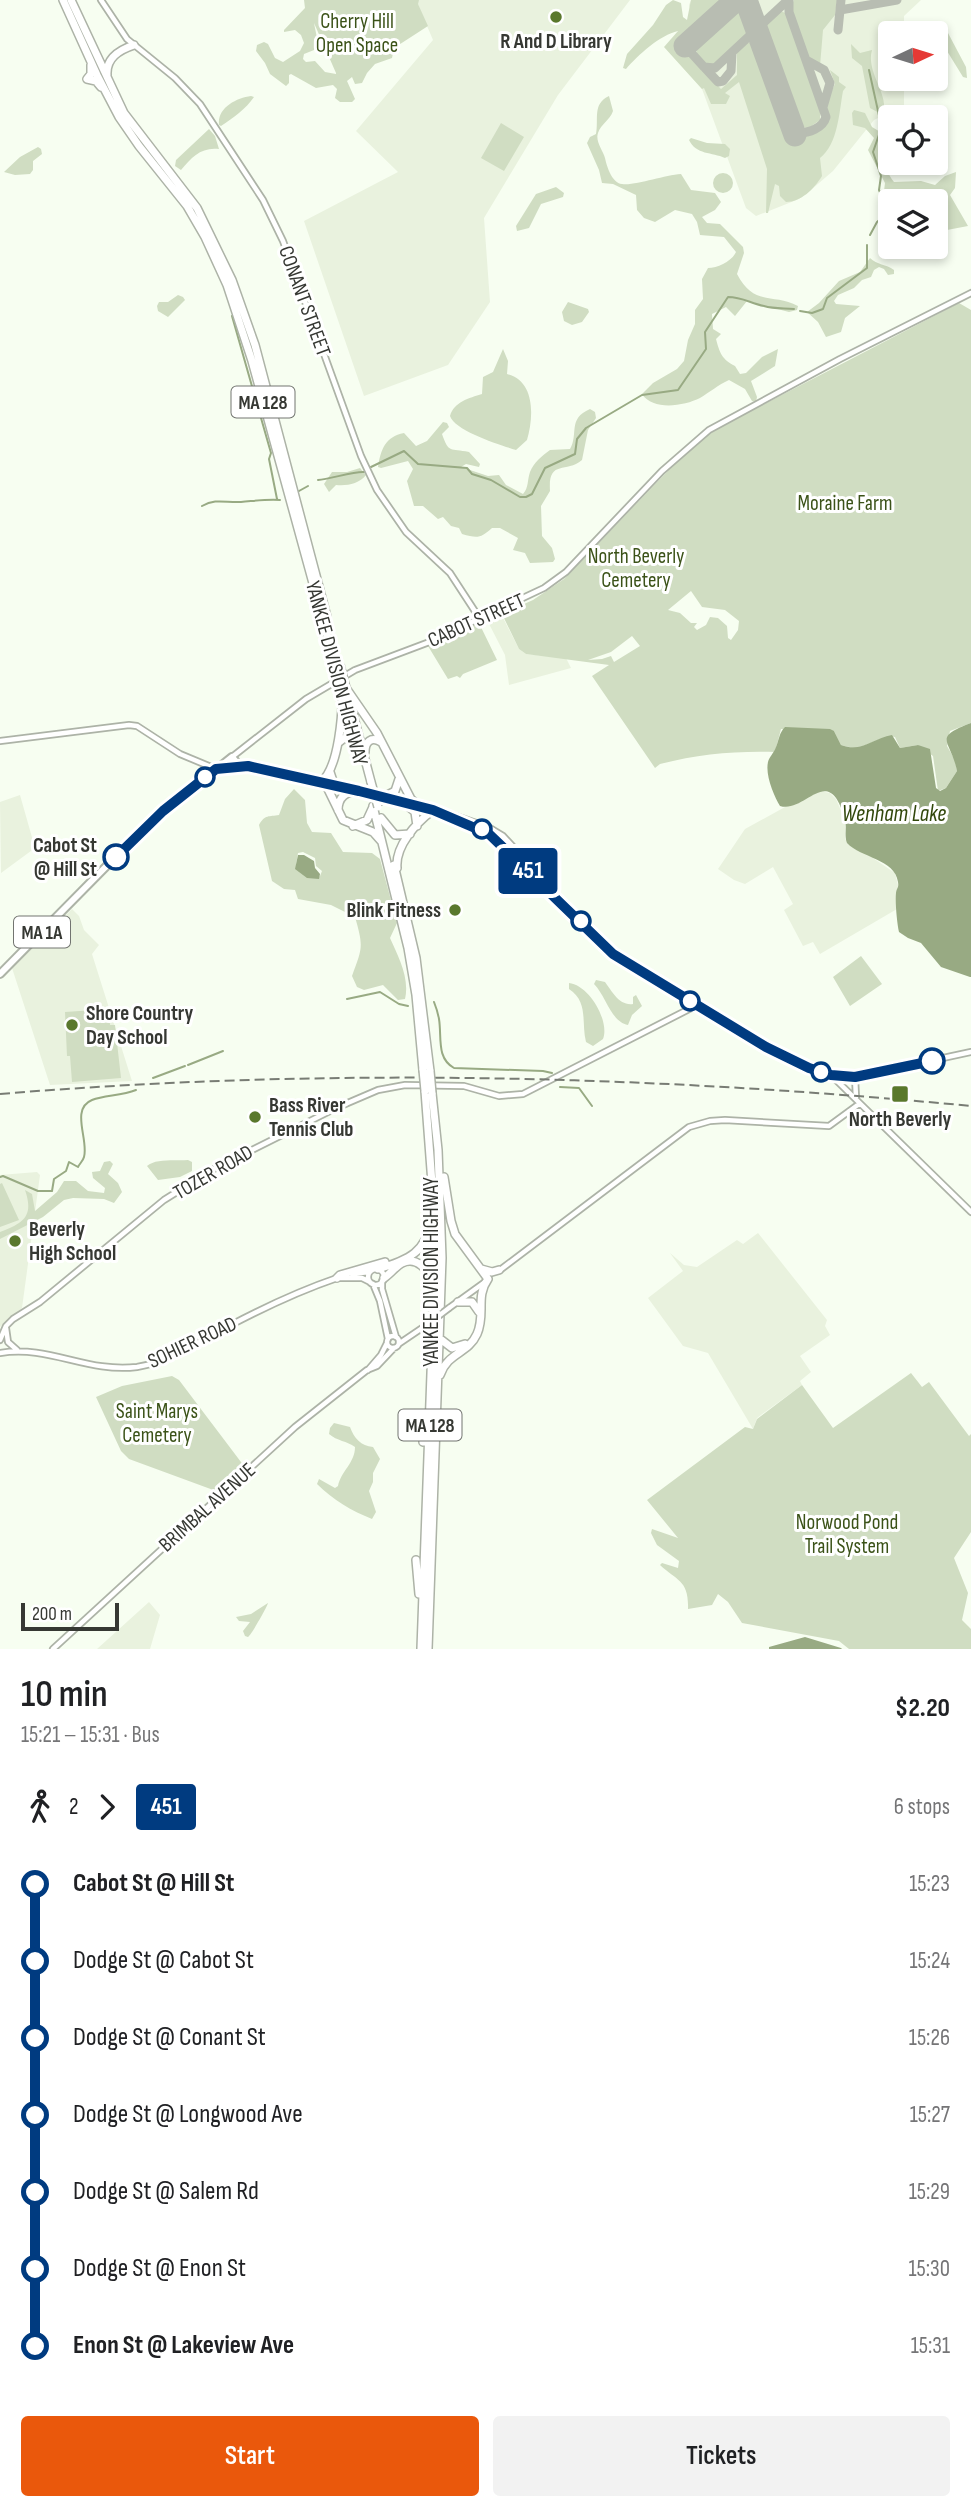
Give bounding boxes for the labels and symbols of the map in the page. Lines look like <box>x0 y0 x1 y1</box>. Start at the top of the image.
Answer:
park label: Cherry Hill Open Space <box>316 9 398 58</box>
marker: R And D Library <box>548 9 564 25</box>
north arrow <box>878 21 948 91</box>
place label: R And D Library <box>500 29 612 54</box>
street label: CONANT STREET <box>273 243 336 360</box>
road number: MA 128 <box>232 386 294 418</box>
park label: Moraine Farm <box>798 491 892 516</box>
park label: North Beverly Cemetery <box>588 544 684 593</box>
street label: YANKEE DIVISION HIGHWAY <box>300 578 373 768</box>
street label: CABOT STREET <box>424 588 529 653</box>
unlabelled marker <box>195 767 215 787</box>
water label: Wenham Lake <box>842 800 946 828</box>
unlabelled marker <box>472 819 492 839</box>
place label: Cabot St @ Hill St <box>33 833 97 882</box>
marker: Cabot St @ Hill St <box>103 844 129 870</box>
line badge: 451 <box>488 848 568 894</box>
place label: Blink Fitness <box>346 898 441 923</box>
marker: Blink Fitness <box>447 902 463 918</box>
unlabelled marker <box>571 911 591 931</box>
road number: MA 1A <box>14 916 70 948</box>
unlabelled marker <box>680 991 700 1011</box>
place label: Shore Country Day School <box>86 1001 194 1050</box>
marker: Shore Country Day School <box>64 1017 80 1033</box>
unlabelled marker <box>919 1048 945 1074</box>
unlabelled marker <box>811 1062 831 1082</box>
marker: North Beverly <box>890 1084 910 1104</box>
place label: Bass River Tennis Club <box>269 1093 353 1142</box>
place label: North Beverly <box>849 1107 952 1132</box>
marker: Bass River Tennis Club <box>247 1109 263 1125</box>
street label: TOZER ROAD <box>169 1140 258 1205</box>
street label: YANKEE DIVISION HIGHWAY <box>419 1177 444 1367</box>
place label: Beverly High School <box>29 1217 116 1266</box>
marker: Beverly High School <box>7 1233 23 1249</box>
street label: SOHIER ROAD <box>144 1311 241 1374</box>
park label: Saint Marys Cemetery <box>116 1399 198 1448</box>
road number: MA 128 <box>398 1410 462 1441</box>
street label: BRIMBAL AVENUE <box>154 1457 261 1557</box>
park label: Norwood Pond Trail System <box>796 1510 898 1559</box>
scale bar <box>21 1600 119 1632</box>

